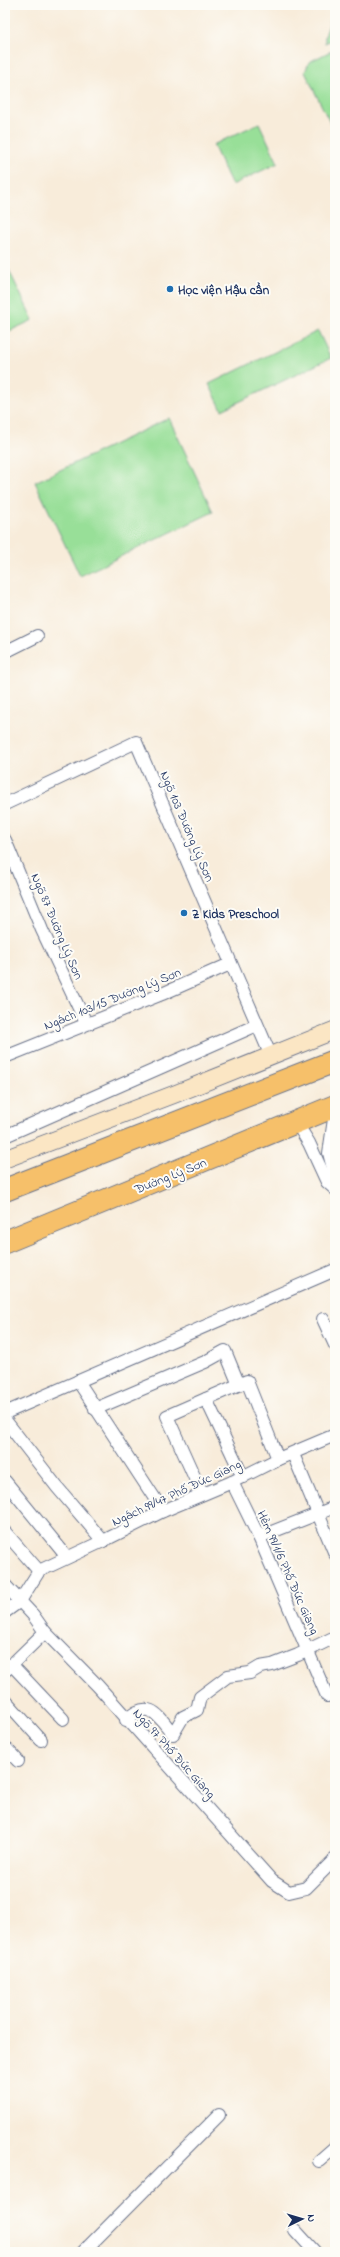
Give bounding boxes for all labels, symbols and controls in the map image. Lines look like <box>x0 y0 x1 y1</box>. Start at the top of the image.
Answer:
place label: Học viện Hậu cần <box>178 281 270 300</box>
marker: Học viện Hậu cần <box>165 284 175 294</box>
street label: Ngõ 103 Đường Lý Sơn <box>154 768 219 885</box>
street label: Ngõ 87 Đường Lý Sơn <box>25 870 88 983</box>
place label: Z Kids Preschool <box>192 905 279 924</box>
marker: Z Kids Preschool <box>179 908 189 918</box>
street label: Ngách 103/15 Đường Lý Sơn <box>41 963 184 1037</box>
street label: Đường Lý Sơn <box>131 1153 210 1201</box>
street label: Ngách 99/47 Phố Đức Giang <box>109 1455 245 1533</box>
street label: Hẻm 99/1/6 Phố Đức Giang <box>251 1507 324 1638</box>
street label: Ngõ 97 Phố Đức Giang <box>127 1705 220 1804</box>
north arrow <box>282 2199 322 2239</box>
text: N <box>303 2214 319 2223</box>

